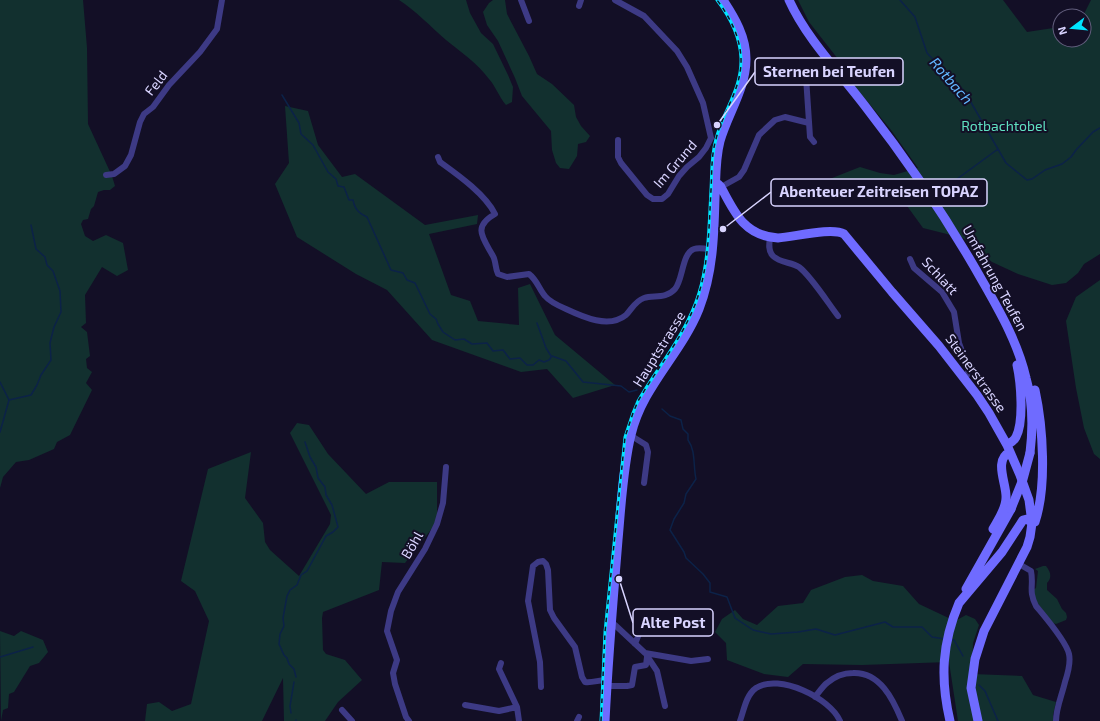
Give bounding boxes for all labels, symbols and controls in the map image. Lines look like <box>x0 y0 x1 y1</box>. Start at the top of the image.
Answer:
north arrow <box>1052 8 1092 48</box>
text: N <box>1055 25 1069 37</box>
water label: Rotbach <box>926 53 977 108</box>
callout: Sternen bei Teufen <box>755 58 903 85</box>
text: Sternen bei Teufen <box>763 62 895 80</box>
street label: Feld <box>141 67 171 99</box>
park label: Rotbachtobel <box>961 117 1048 134</box>
street label: Im Grund <box>649 136 700 191</box>
callout: Abenteuer Zeitreisen TOPAZ <box>771 179 987 206</box>
text: Abenteuer Zeitreisen TOPAZ <box>780 182 979 200</box>
street label: Umfahrung Teufen <box>959 222 1031 333</box>
street label: Schlatt <box>919 253 962 298</box>
street label: Hauptstrasse <box>629 308 689 390</box>
street label: Steinerstrasse <box>942 330 1011 415</box>
street label: Böhl <box>397 527 427 562</box>
callout: Alte Post <box>633 609 713 636</box>
text: Alte Post <box>641 613 705 631</box>

